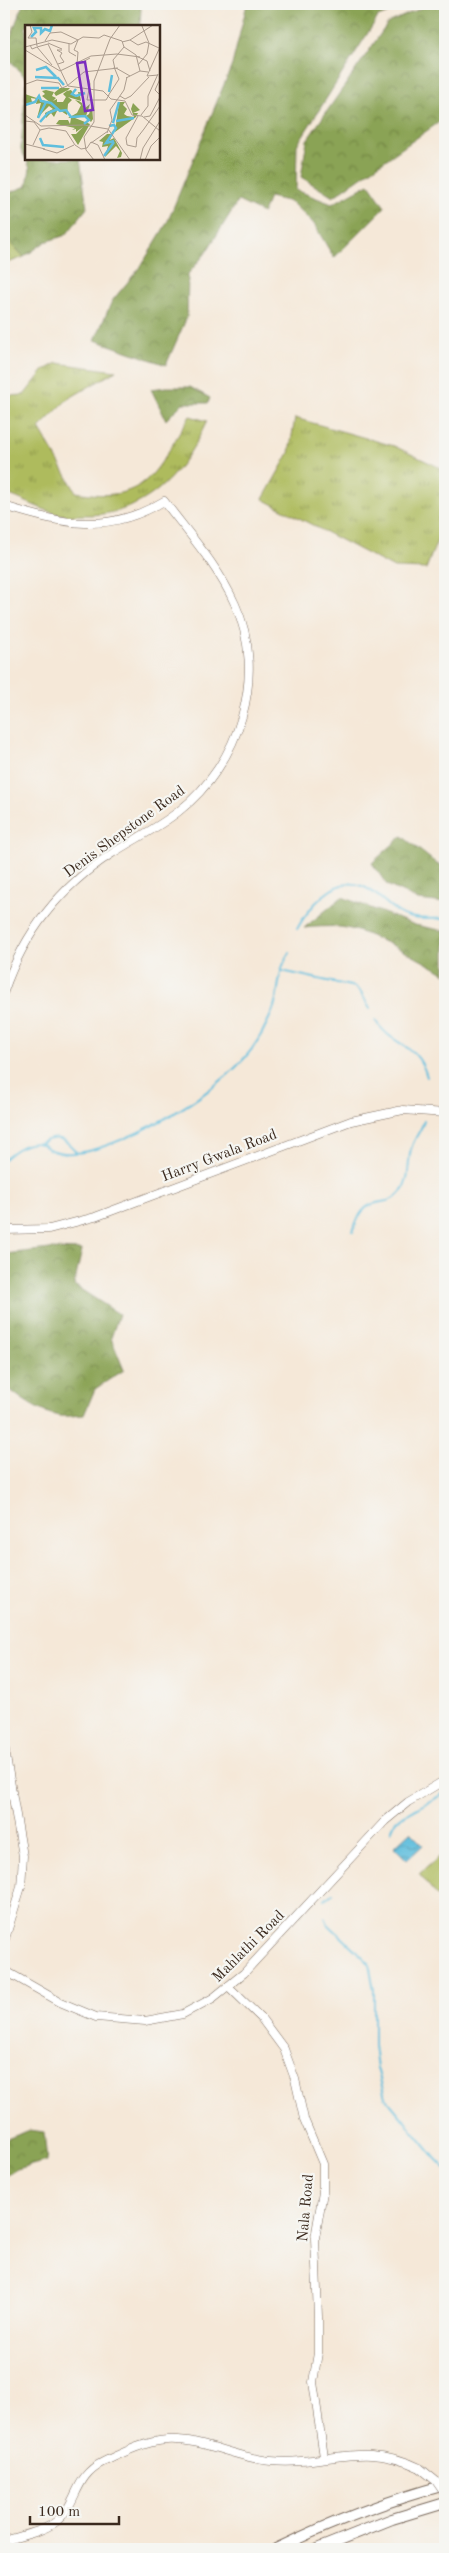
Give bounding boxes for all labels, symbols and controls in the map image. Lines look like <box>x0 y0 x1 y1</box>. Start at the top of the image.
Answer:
inset map <box>25 25 160 160</box>
street label: Denis Shepstone Road <box>62 783 188 881</box>
street label: Harry Gwala Road <box>160 1127 279 1185</box>
street label: Mahlathi Road <box>210 1908 288 1986</box>
street label: Nala Road <box>296 2173 317 2243</box>
scale bar <box>30 2493 119 2525</box>
text: 100 m <box>38 2505 80 2520</box>

